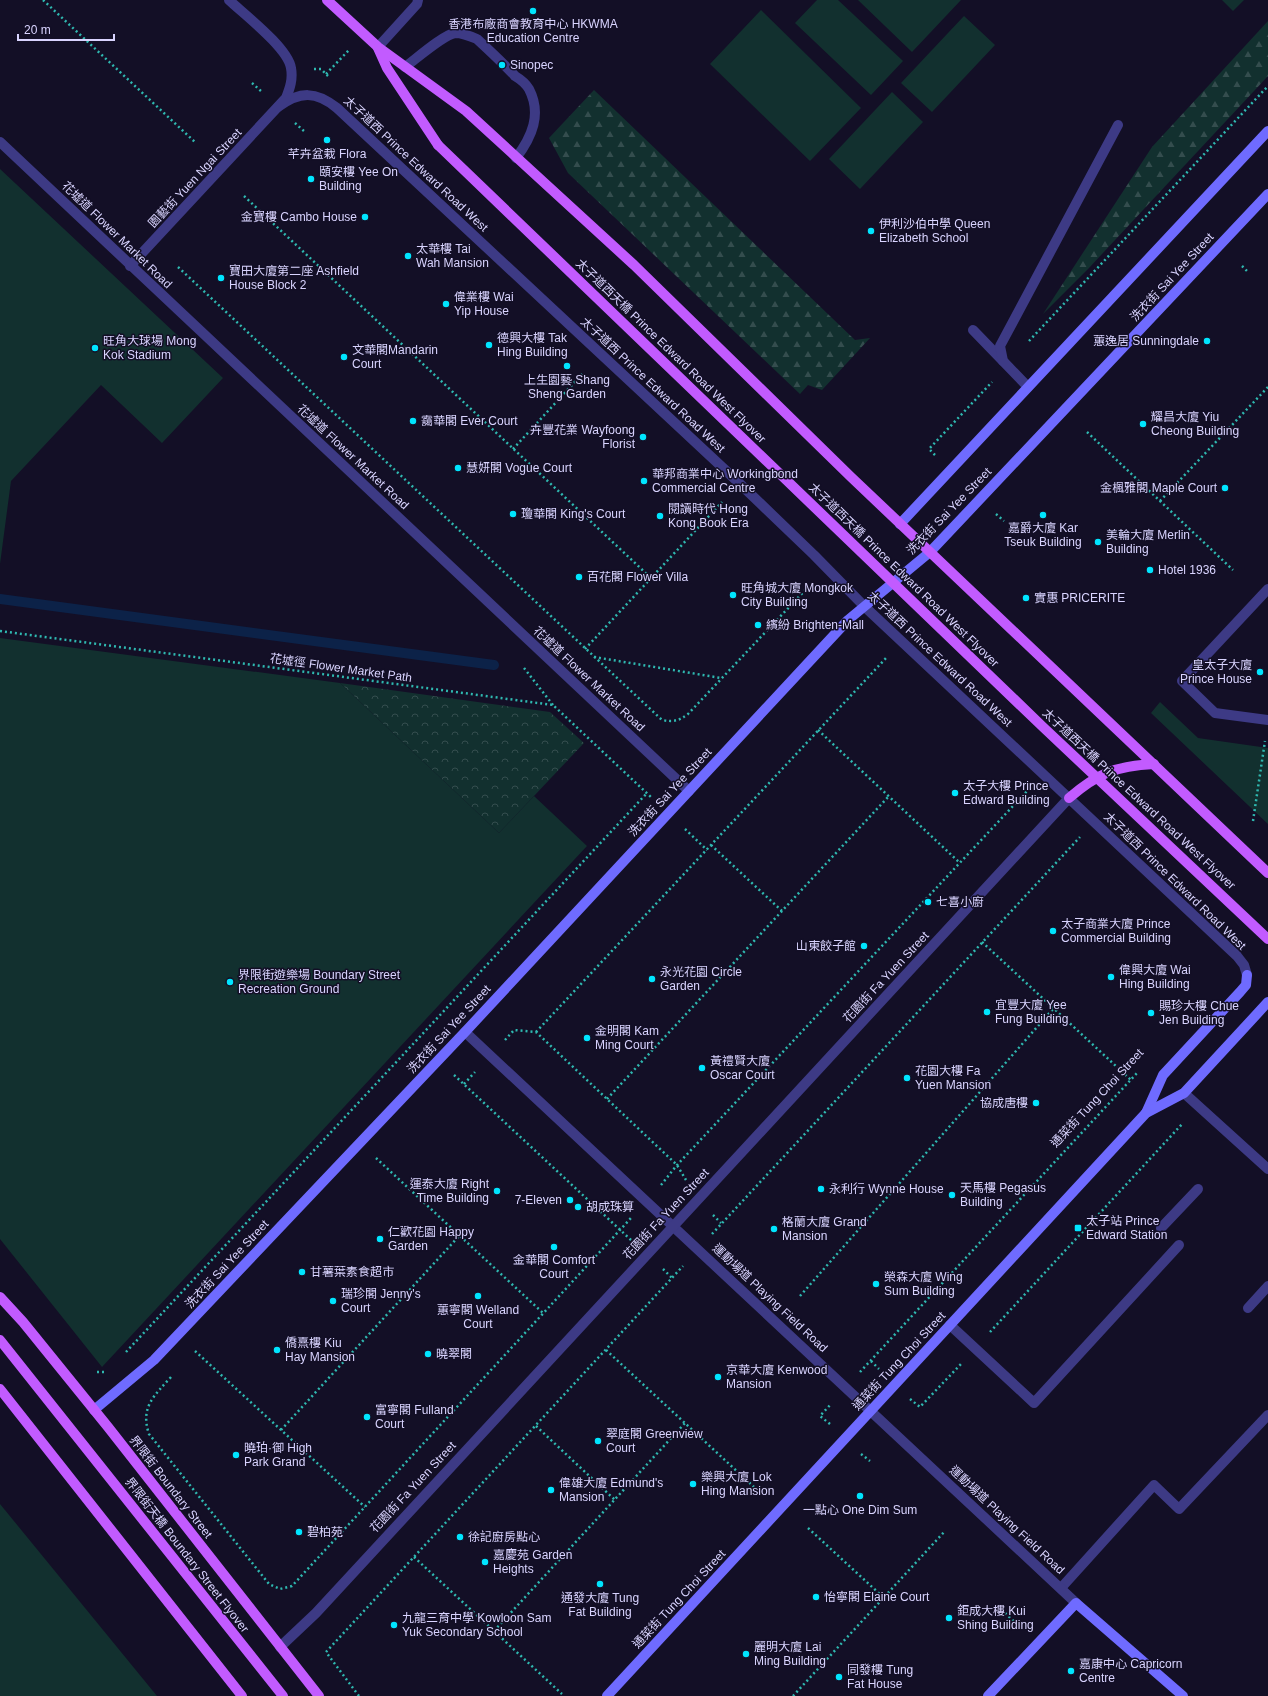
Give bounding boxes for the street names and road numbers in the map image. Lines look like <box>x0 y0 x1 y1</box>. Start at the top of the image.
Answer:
street label: 太子道西 Prince Edward Road West <box>341 93 491 235</box>
street label: 園藝街 Yuen Ngai Street <box>146 125 245 230</box>
street label: 花墟道 Flower Market Road <box>59 179 175 291</box>
street label: 洗衣街 Sai Yee Street <box>1128 230 1217 324</box>
street label: 太子道西天橋 Prince Edward Road West Flyover <box>573 256 769 446</box>
street label: 太子道西 Prince Edward Road West <box>578 314 728 456</box>
street label: 花墟道 Flower Market Road <box>294 402 412 512</box>
street label: 洗衣街 Sai Yee Street <box>904 464 995 557</box>
street label: 太子道西天橋 Prince Edward Road West Flyover <box>806 480 1002 670</box>
street label: 太子道西 Prince Edward Road West <box>865 588 1015 730</box>
street label: 花墟道 Flower Market Road <box>530 624 648 734</box>
street label: 花墟徑 Flower Market Path <box>269 651 413 685</box>
street label: 太子道西天橋 Prince Edward Road West Flyover <box>1040 706 1238 892</box>
street label: 洗衣街 Sai Yee Street <box>626 745 715 839</box>
street label: 太子道西 Prince Edward Road West <box>1101 809 1249 953</box>
street label: 花園街 Fa Yuen Street <box>840 928 932 1025</box>
street label: 洗衣街 Sai Yee Street <box>405 982 494 1076</box>
street label: 通菜街 Tung Choi Street <box>1048 1045 1147 1150</box>
street label: 花園街 Fa Yuen Street <box>620 1165 712 1262</box>
street label: 洗衣街 Sai Yee Street <box>183 1217 272 1311</box>
street label: 運動場道 Playing Field Road <box>710 1241 830 1355</box>
street label: 通菜街 Tung Choi Street <box>850 1308 949 1413</box>
street label: 界限街 Boundary Street <box>127 1433 216 1541</box>
street label: 花園街 Fa Yuen Street <box>367 1438 459 1535</box>
street label: 運動場道 Playing Field Road <box>947 1463 1067 1577</box>
street label: 界限街天橋 Boundary Street Flyover <box>122 1475 252 1635</box>
street label: 通菜街 Tung Choi Street <box>630 1546 729 1651</box>

